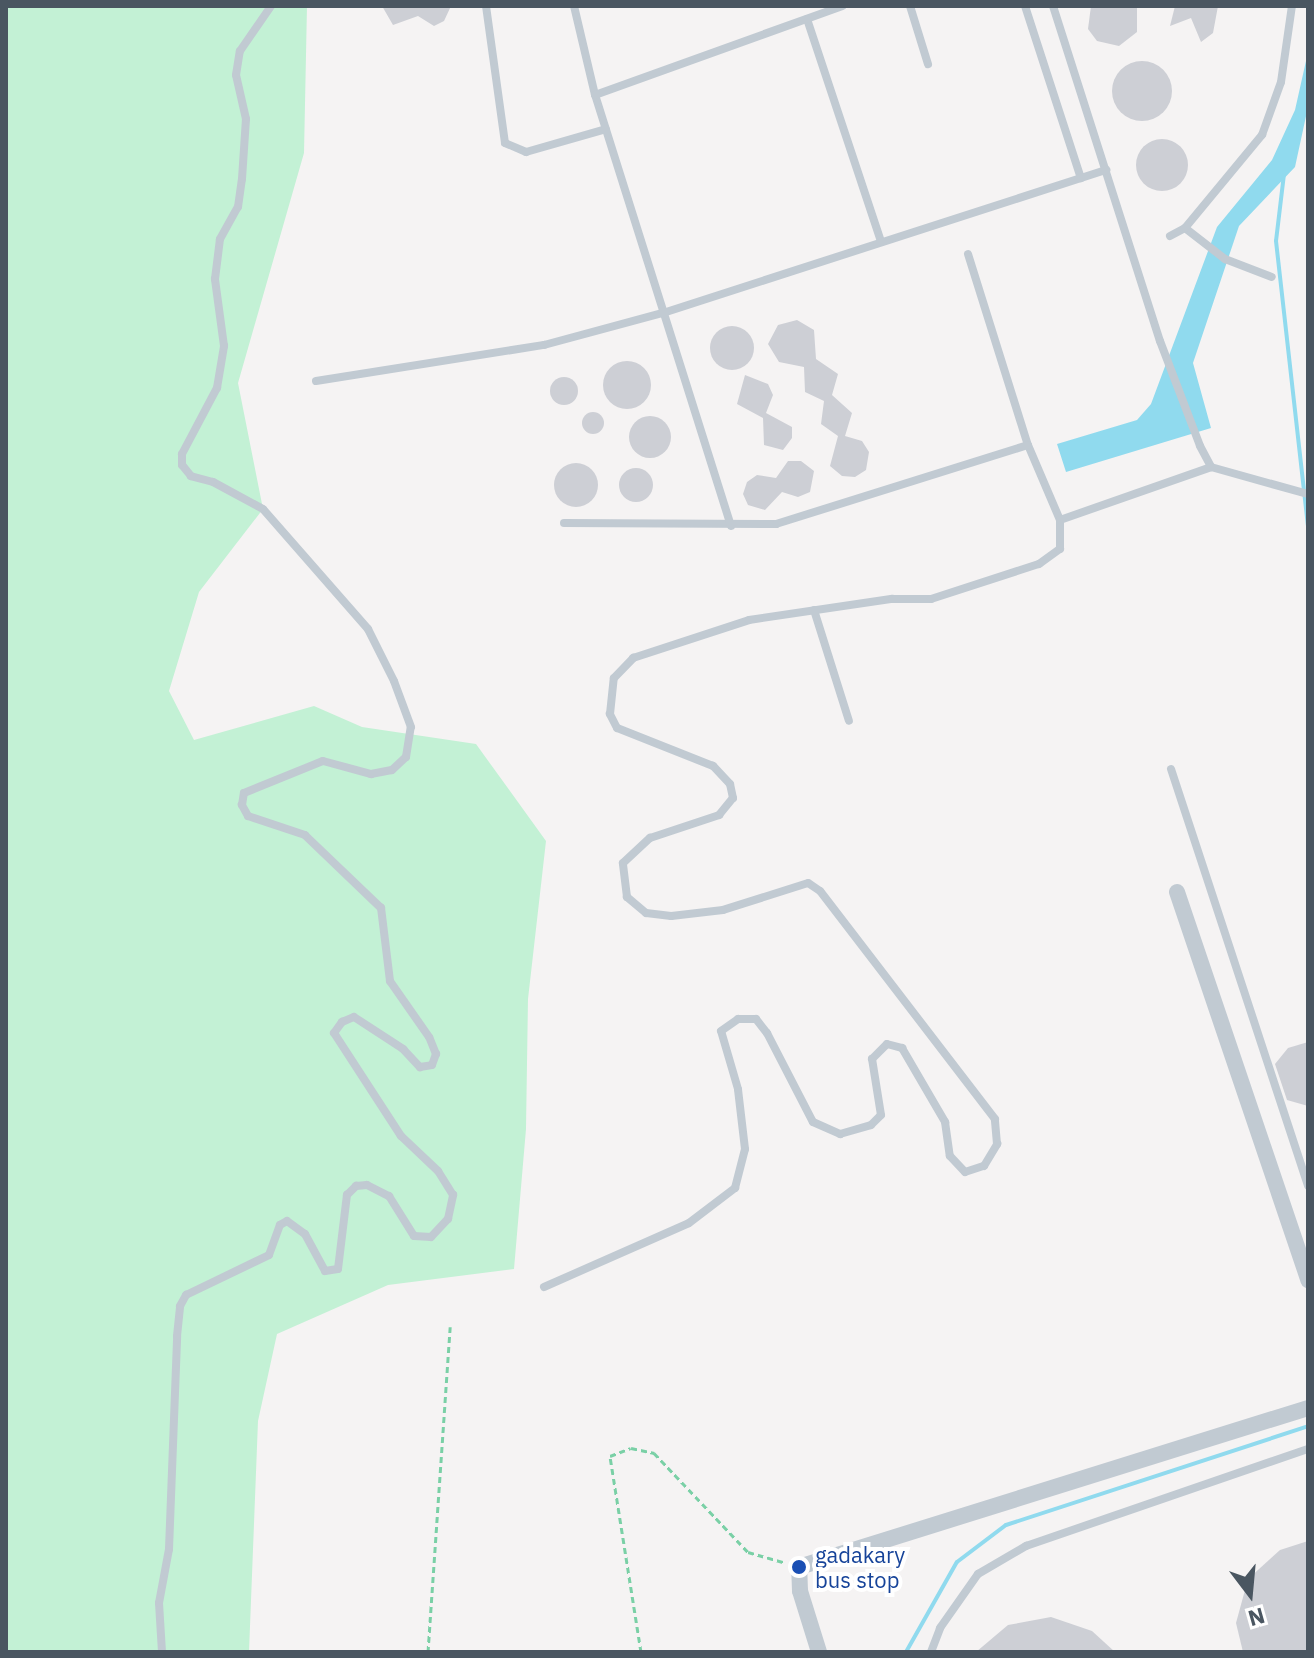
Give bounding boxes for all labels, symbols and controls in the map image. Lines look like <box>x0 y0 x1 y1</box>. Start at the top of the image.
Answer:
place label: gadakary bus stop <box>815 1541 905 1592</box>
north arrow <box>1210 1554 1290 1634</box>
marker: gadakary bus stop <box>790 1558 808 1576</box>
text: N <box>1245 1601 1268 1634</box>

